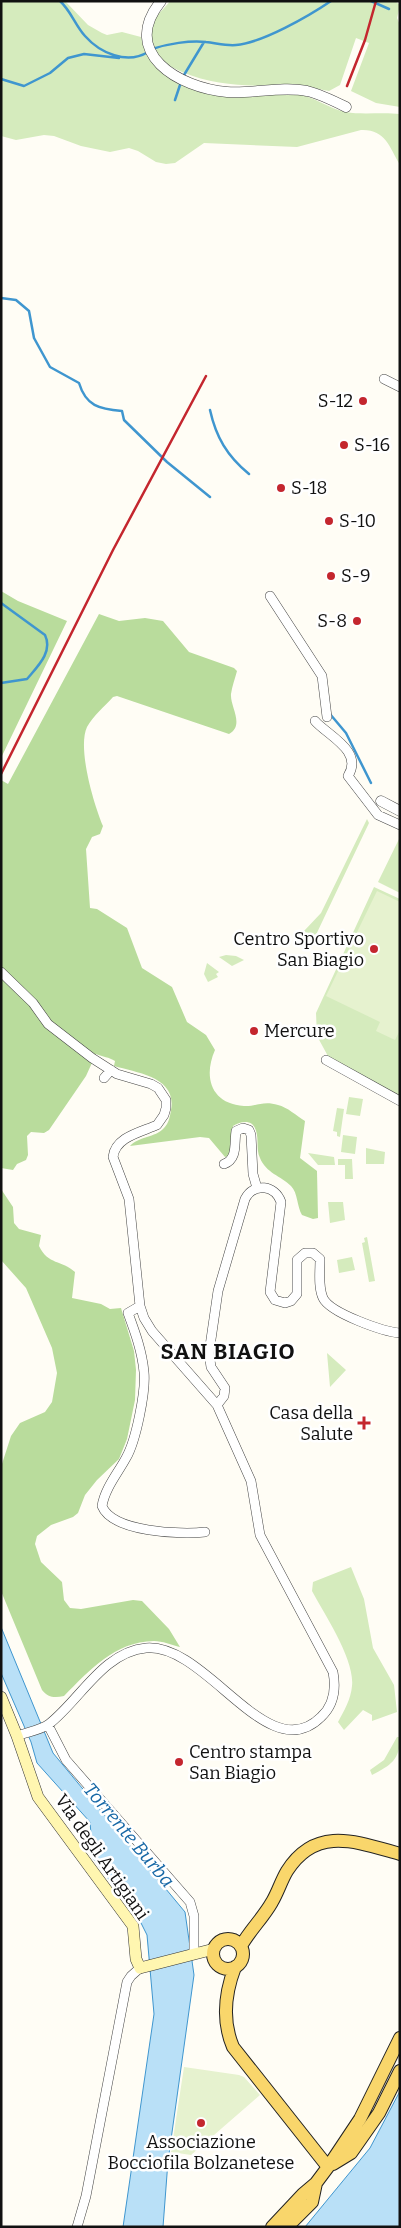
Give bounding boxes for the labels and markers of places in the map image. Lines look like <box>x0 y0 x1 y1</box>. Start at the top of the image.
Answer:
place label: S-12 <box>318 390 353 412</box>
marker: S-12 <box>357 395 369 407</box>
place label: S-16 <box>354 434 390 456</box>
marker: S-16 <box>338 439 350 451</box>
place label: S-18 <box>291 477 327 499</box>
marker: S-18 <box>275 482 287 494</box>
place label: S-10 <box>339 510 376 532</box>
marker: S-10 <box>323 515 335 527</box>
place label: S-9 <box>341 565 370 587</box>
marker: S-9 <box>325 570 337 582</box>
place label: S-8 <box>317 610 347 632</box>
marker: S-8 <box>351 615 363 627</box>
place label: Centro Sportivo San Biagio <box>233 928 364 971</box>
marker: Centro Sportivo San Biagio <box>368 943 380 955</box>
place label: Mercure <box>264 1020 335 1042</box>
marker: Mercure <box>248 1025 260 1037</box>
place label: Casa della Salute <box>269 1402 353 1445</box>
marker: Casa della Salute <box>357 1416 371 1430</box>
place label: Centro stampa San Biagio <box>189 1741 312 1784</box>
marker: Centro stampa San Biagio <box>173 1756 185 1768</box>
marker: Associazione Bocciofila Bolzanetese <box>195 2117 207 2129</box>
place label: Associazione Bocciofila Bolzanetese <box>108 2131 294 2174</box>

